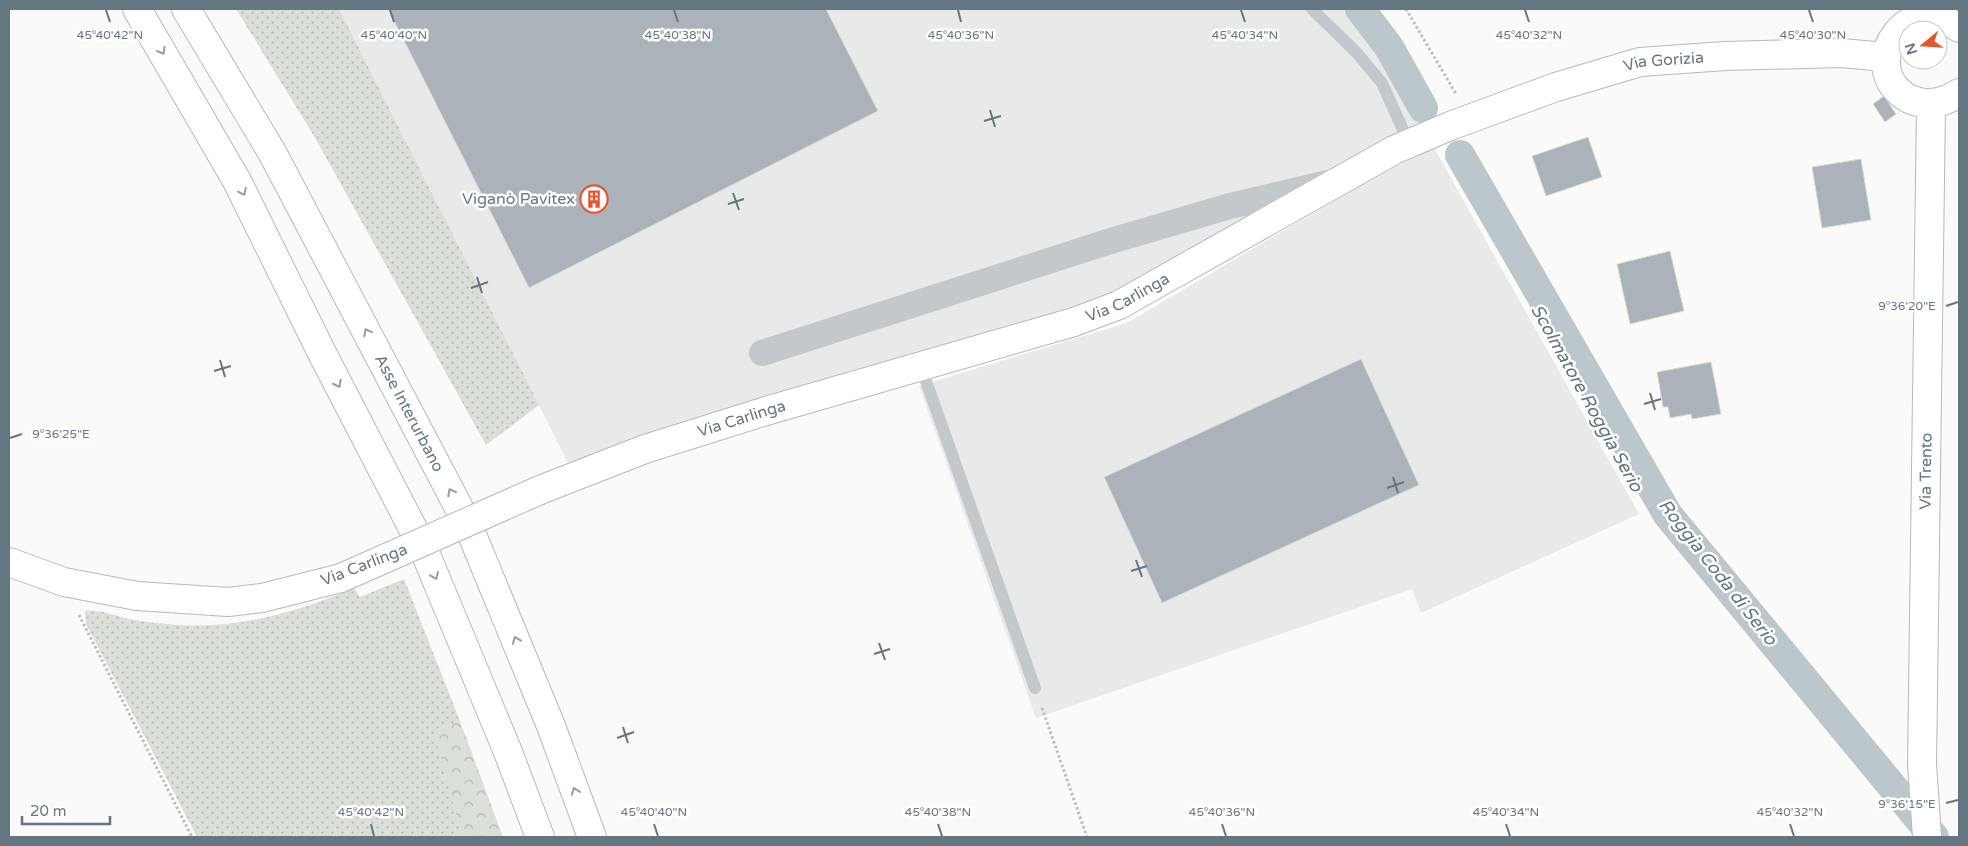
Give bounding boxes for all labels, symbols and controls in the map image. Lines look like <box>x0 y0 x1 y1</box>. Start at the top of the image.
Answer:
north arrow <box>1898 20 1948 70</box>
text: 45°40'42"N <box>77 28 143 42</box>
text: 45°40'40"N <box>361 28 427 42</box>
text: 45°40'38"N <box>645 28 711 42</box>
text: 45°40'36"N <box>928 28 994 42</box>
text: 45°40'34"N <box>1212 28 1278 42</box>
text: 45°40'32"N <box>1496 28 1562 42</box>
text: 45°40'30"N <box>1780 28 1846 42</box>
text: N <box>1901 41 1921 57</box>
one-way arrow <box>155 45 165 54</box>
street label: Via Gorizia <box>1621 48 1705 76</box>
building icon: Viganò Pavitex <box>579 184 609 214</box>
one-way arrow <box>237 186 247 195</box>
place label: Viganò Pavitex <box>462 189 575 209</box>
street label: Via Carlinga <box>1083 269 1173 327</box>
text: 9°36'20"E <box>1878 299 1936 313</box>
water label: Scolmatore Roggia Serio <box>1526 300 1648 497</box>
one-way arrow <box>363 329 373 338</box>
street label: Asse Interurbano <box>370 351 448 476</box>
one-way arrow <box>332 379 342 388</box>
street label: Via Carlinga <box>695 396 788 442</box>
text: 9°36'25"E <box>32 427 90 441</box>
street label: Via Trento <box>1915 432 1937 510</box>
one-way arrow <box>447 488 457 497</box>
water label: Roggia Coda di Serio <box>1654 495 1782 650</box>
street label: Via Carlinga <box>318 539 410 591</box>
one-way arrow <box>429 571 439 580</box>
one-way arrow <box>512 636 522 645</box>
one-way arrow <box>571 788 581 796</box>
scale bar <box>22 794 110 826</box>
text: 9°36'15"E <box>1878 797 1936 811</box>
text: 20 m <box>30 802 67 820</box>
text: 45°40'42"N <box>338 805 404 819</box>
text: 45°40'40"N <box>621 805 687 819</box>
text: 45°40'38"N <box>905 805 971 819</box>
text: 45°40'36"N <box>1189 805 1255 819</box>
text: 45°40'34"N <box>1473 805 1539 819</box>
text: 45°40'32"N <box>1757 805 1823 819</box>

